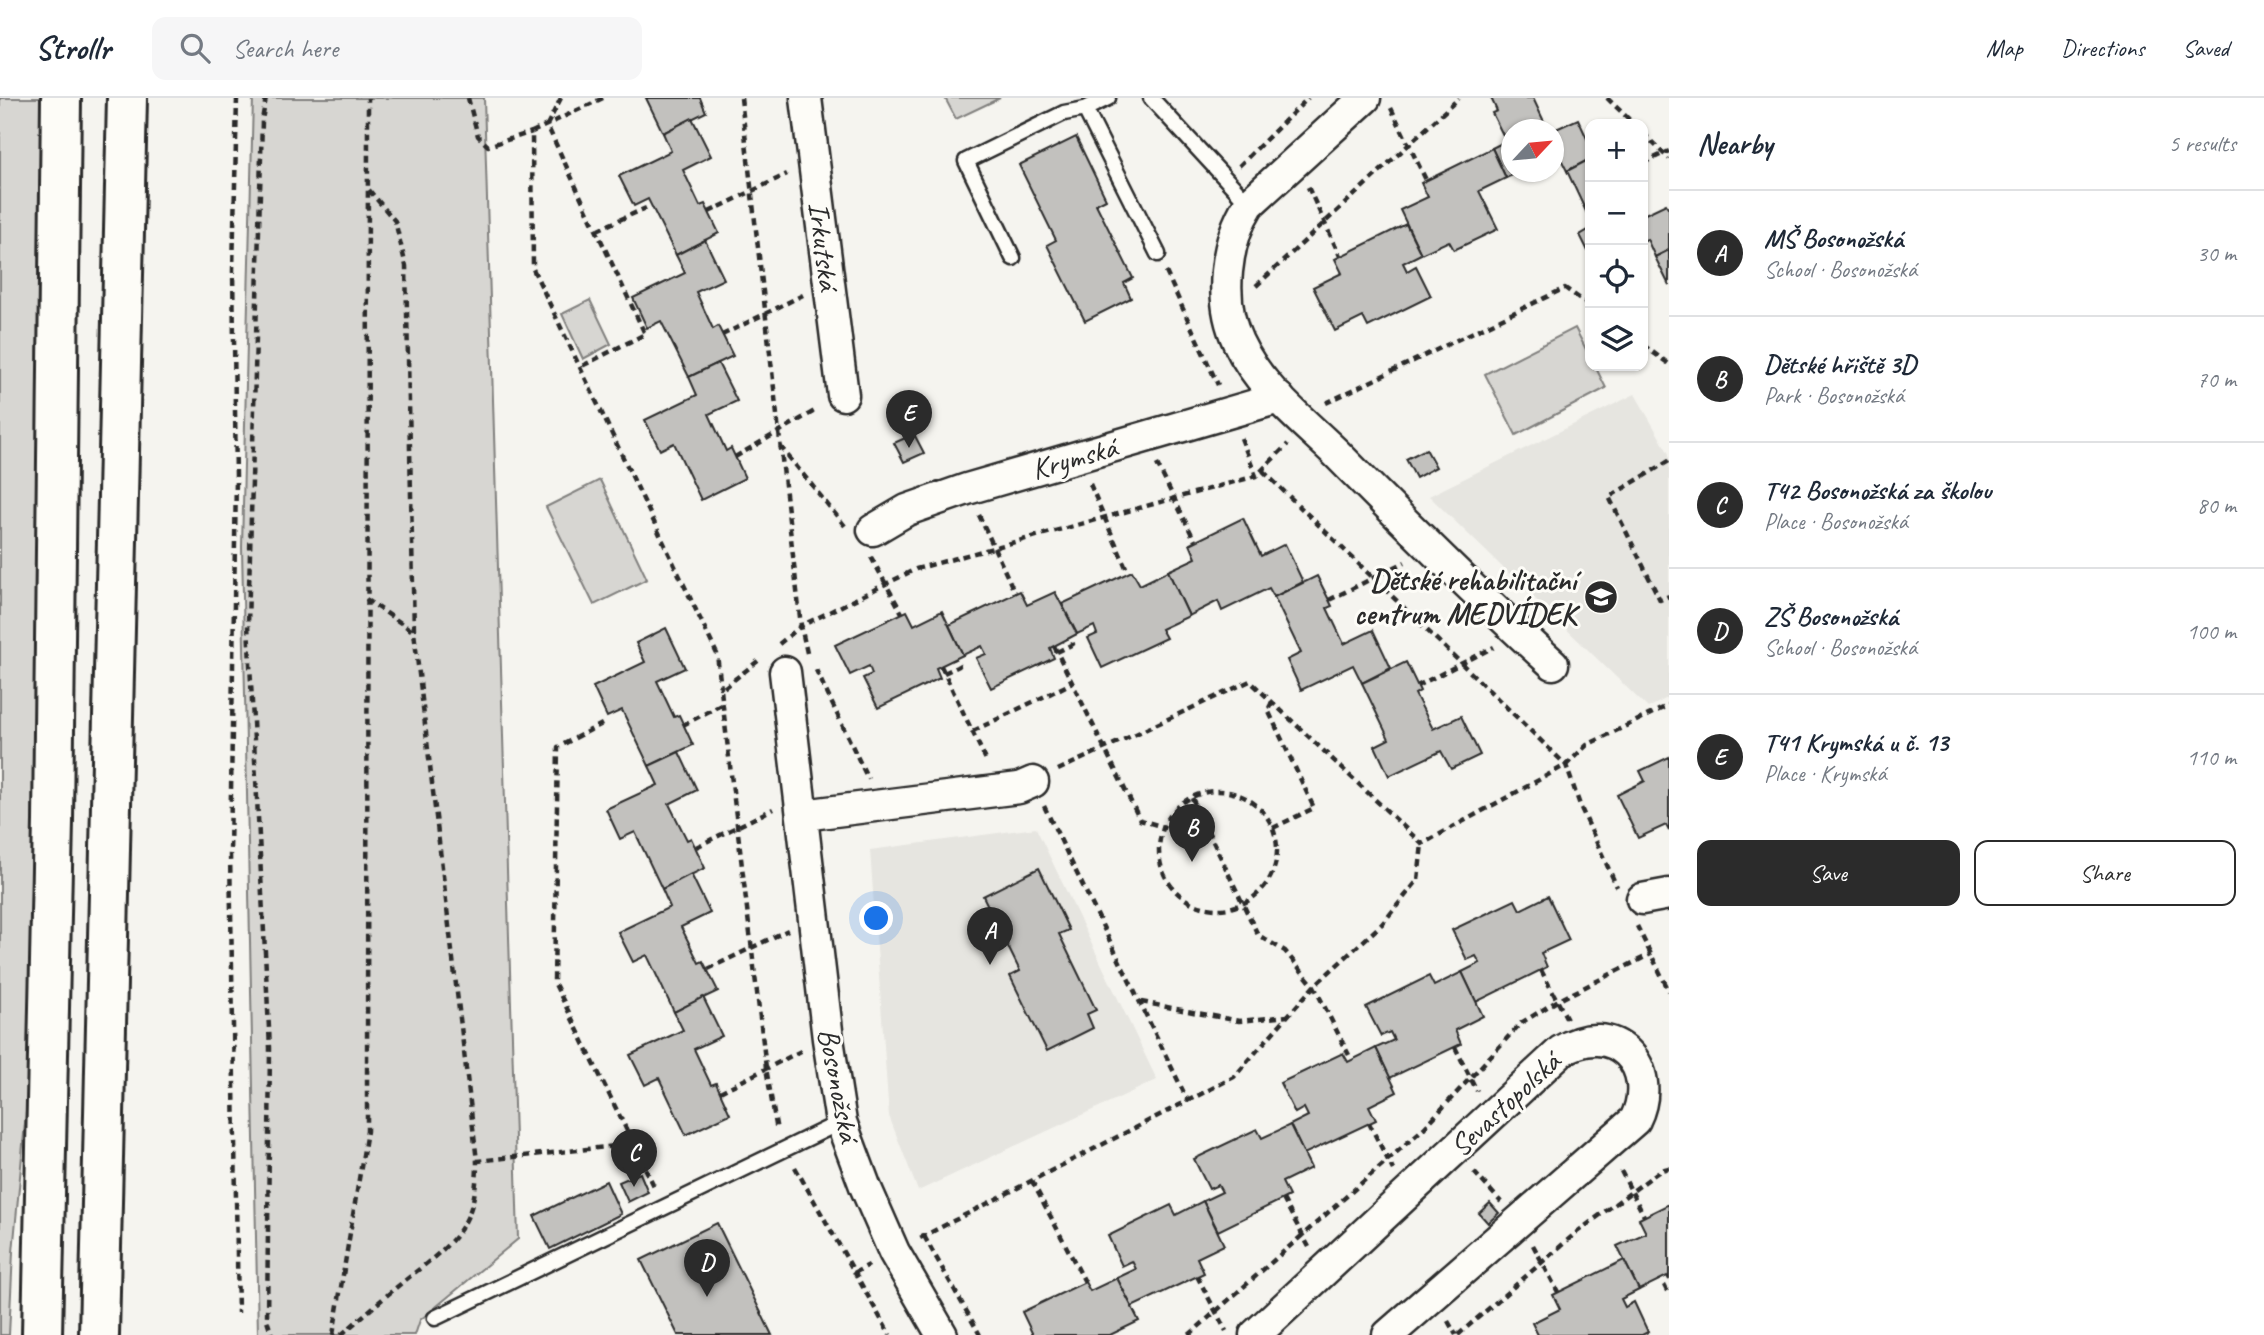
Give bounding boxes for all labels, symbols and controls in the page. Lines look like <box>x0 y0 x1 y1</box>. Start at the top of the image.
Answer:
search box <box>152 17 642 80</box>
text: Strollr <box>35 27 110 69</box>
icon: search <box>176 29 214 67</box>
text: Search here <box>232 32 338 65</box>
text: Map <box>1986 33 2023 63</box>
text: Directions <box>2061 33 2144 63</box>
text: Saved <box>2182 33 2229 63</box>
north arrow <box>1501 119 1564 182</box>
map controls <box>1585 119 1648 371</box>
button: + <box>1585 119 1648 182</box>
text: Nearby <box>1697 125 1773 163</box>
text: 5 results <box>2169 129 2236 158</box>
button: − <box>1585 182 1648 245</box>
street label: Irkutská <box>800 200 849 295</box>
text: MŠ Bosonožská <box>1764 222 1903 255</box>
text: A <box>1714 239 1726 268</box>
text: 30 m <box>2197 239 2236 268</box>
button: locate <box>1585 245 1648 308</box>
text: School · Bosonožská <box>1764 255 1917 284</box>
button: layers <box>1585 308 1648 371</box>
text: Dětské hřiště 3D <box>1764 348 1916 381</box>
text: B <box>1714 365 1726 394</box>
text: 70 m <box>2197 365 2236 394</box>
text: Park · Bosonožská <box>1764 381 1904 410</box>
pin: E <box>886 390 932 448</box>
street label: Krymská <box>1027 427 1124 488</box>
text: T42 Bosonožská za školou <box>1764 474 1991 507</box>
text: C <box>1715 491 1725 520</box>
text: 80 m <box>2197 491 2236 520</box>
text: Place · Bosonožská <box>1764 507 1908 536</box>
place label: Dětské rehabilitační centrum MEDVÍDEK <box>1354 561 1582 633</box>
school or university icon: Dětské rehabilitační centrum MEDVÍDEK <box>1582 578 1620 616</box>
text: ZŠ Bosonožská <box>1764 600 1898 633</box>
text: D <box>1713 617 1727 646</box>
text: 100 m <box>2187 617 2236 646</box>
text: School · Bosonožská <box>1764 633 1917 662</box>
text: T41 Krymská u č. 13 <box>1764 726 1948 759</box>
text: E <box>1714 743 1726 772</box>
text: 110 m <box>2187 743 2236 772</box>
text: Place · Krymská <box>1764 759 1887 788</box>
pin: B <box>1169 804 1215 862</box>
button: Save <box>1697 840 1960 906</box>
button: Share <box>1974 840 2236 906</box>
your location <box>859 901 893 935</box>
pin: A <box>967 907 1013 965</box>
street label: Bosonožská <box>809 1025 869 1148</box>
street label: Sevastopolská <box>1442 1041 1570 1165</box>
pin: C <box>611 1129 657 1187</box>
pin: D <box>684 1239 730 1297</box>

